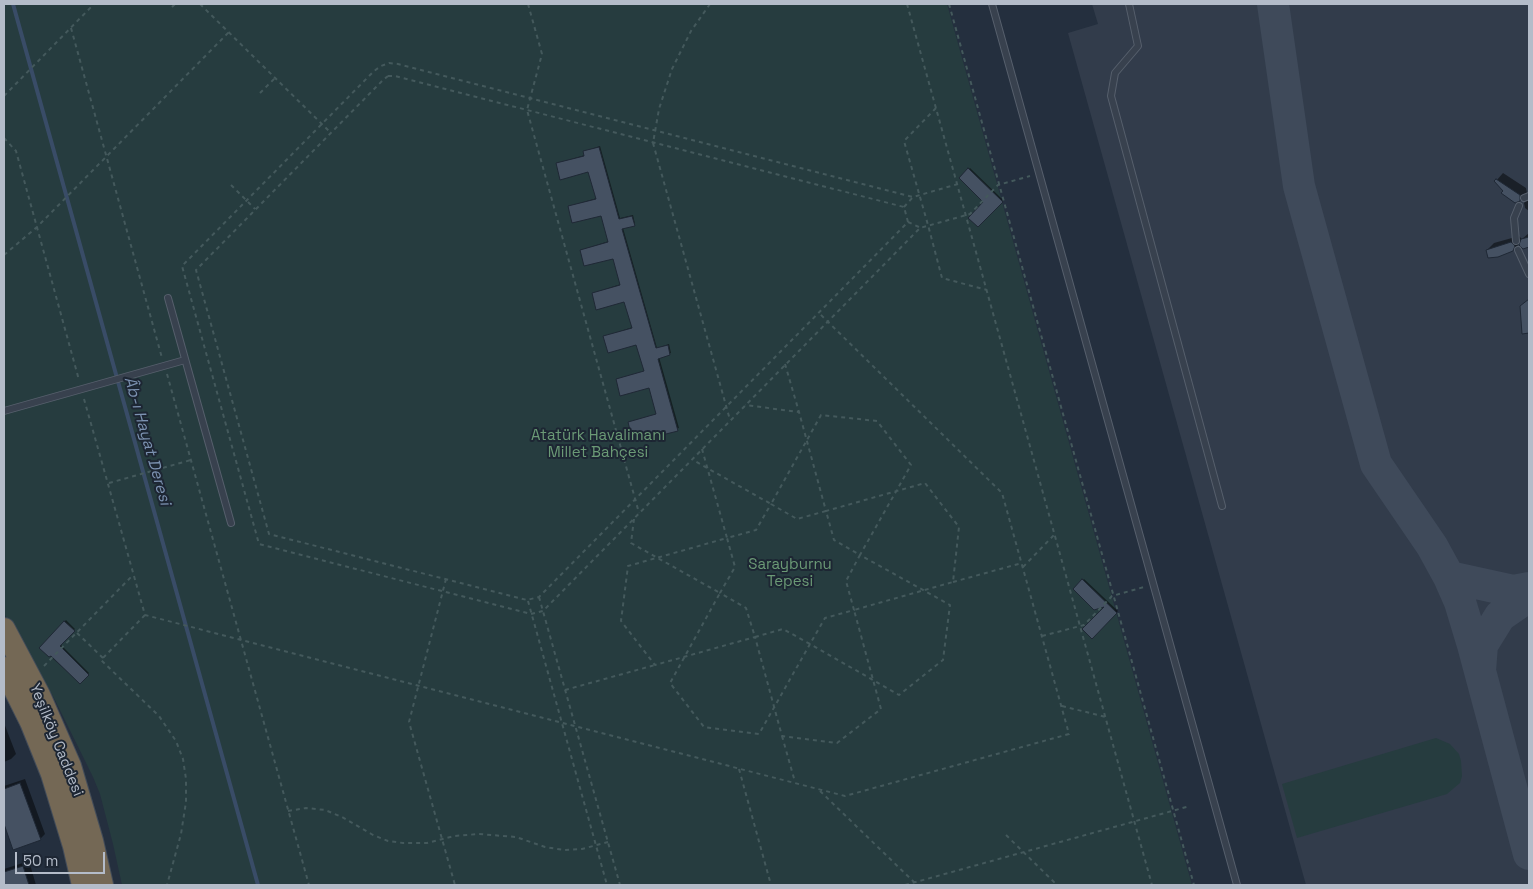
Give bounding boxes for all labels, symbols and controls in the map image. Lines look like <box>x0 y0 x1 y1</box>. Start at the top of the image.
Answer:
water label: Âb-ı Hayat Deresi <box>119 375 175 507</box>
park label: Atatürk Havalimanı Millet Bahçesi <box>531 427 665 462</box>
park label: Sarayburnu Tepesi <box>748 556 832 591</box>
street label: Yeşilköy Caddesi <box>25 681 87 799</box>
scale bar <box>18 842 108 874</box>
text: 50 m <box>23 851 58 870</box>

